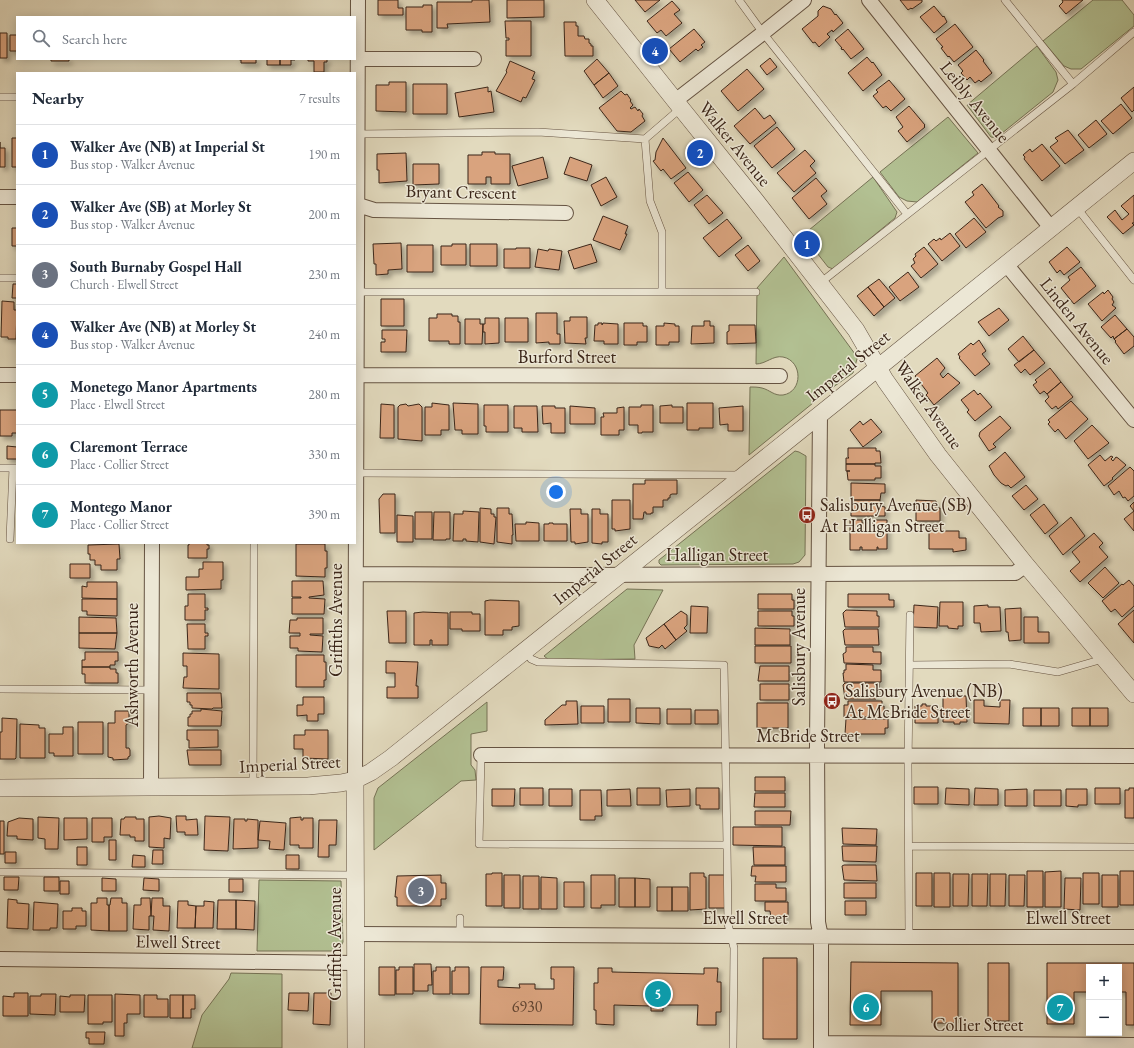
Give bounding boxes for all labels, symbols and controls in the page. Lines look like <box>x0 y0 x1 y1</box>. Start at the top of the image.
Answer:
search box <box>16 16 356 60</box>
icon: search <box>30 27 52 49</box>
text: Search here <box>62 29 127 48</box>
pin: 4 <box>642 36 668 66</box>
street label: Leibly Avenue <box>935 56 1015 147</box>
text: Nearby <box>32 87 84 109</box>
text: 7 results <box>299 90 340 107</box>
street label: Walker Avenue <box>694 96 777 191</box>
text: Walker Ave (NB) at Imperial St <box>70 137 265 156</box>
pin: 2 <box>687 138 713 168</box>
text: 1 <box>42 146 48 163</box>
text: 190 m <box>309 146 340 163</box>
text: Bus stop · Walker Avenue <box>70 156 195 173</box>
street label: Bryant Crescent <box>405 179 517 204</box>
text: Walker Ave (SB) at Morley St <box>70 197 251 216</box>
text: 2 <box>42 206 48 223</box>
text: 200 m <box>309 206 340 223</box>
text: Bus stop · Walker Avenue <box>70 216 195 233</box>
pin: 1 <box>794 229 820 259</box>
text: South Burnaby Gospel Hall <box>70 257 242 276</box>
text: 3 <box>42 266 48 283</box>
text: 230 m <box>309 266 340 283</box>
street label: Linden Avenue <box>1035 273 1119 369</box>
text: Church · Elwell Street <box>70 276 178 293</box>
text: Walker Ave (NB) at Morley St <box>70 317 256 336</box>
street label: Imperial Street <box>801 325 895 407</box>
text: 4 <box>42 326 48 343</box>
text: 240 m <box>309 326 340 343</box>
text: Bus stop · Walker Avenue <box>70 336 195 353</box>
street label: Burford Street <box>518 345 617 368</box>
street label: Walker Avenue <box>890 356 968 453</box>
text: Monetego Manor Apartments <box>70 377 257 396</box>
text: 5 <box>42 386 48 403</box>
text: 280 m <box>309 386 340 403</box>
text: Place · Elwell Street <box>70 396 165 413</box>
text: Claremont Terrace <box>70 437 187 456</box>
text: 6 <box>42 446 48 463</box>
text: 330 m <box>309 446 340 463</box>
text: Place · Collier Street <box>70 456 169 473</box>
your location <box>546 482 566 502</box>
place label: Salisbury Avenue (SB) At Halligan Street <box>819 493 972 537</box>
text: Montego Manor <box>70 497 172 516</box>
bus stop icon: Salisbury Avenue (SB) At Halligan Street <box>797 505 817 525</box>
text: 7 <box>42 506 48 523</box>
text: 390 m <box>309 506 340 523</box>
text: Place · Collier Street <box>70 516 169 533</box>
street label: Imperial Street <box>548 528 642 610</box>
street label: Halligan Street <box>666 543 769 566</box>
street label: Griffiths Avenue <box>324 563 347 677</box>
street label: Salisbury Avenue <box>787 588 810 706</box>
street label: Ashworth Avenue <box>120 603 143 728</box>
place label: Salisbury Avenue (NB) At McBride Street <box>844 679 1003 723</box>
bus stop icon: Salisbury Avenue (NB) At McBride Street <box>822 691 842 711</box>
street label: McBride Street <box>756 724 860 747</box>
street label: Imperial Street <box>239 749 342 778</box>
pin: 3 <box>408 876 434 906</box>
street label: Griffiths Avenue <box>323 887 346 1001</box>
street label: Elwell Street <box>702 906 788 929</box>
street label: Elwell Street <box>1025 906 1111 929</box>
street label: Elwell Street <box>135 929 221 954</box>
map controls <box>1086 964 1122 1036</box>
button: + <box>1086 964 1122 1000</box>
pin: 5 <box>645 979 671 1009</box>
pin: 6 <box>853 992 879 1022</box>
pin: 7 <box>1047 993 1073 1023</box>
house number: 6930 <box>512 996 543 1017</box>
button: − <box>1086 1000 1122 1036</box>
street label: Collier Street <box>933 1013 1024 1036</box>

